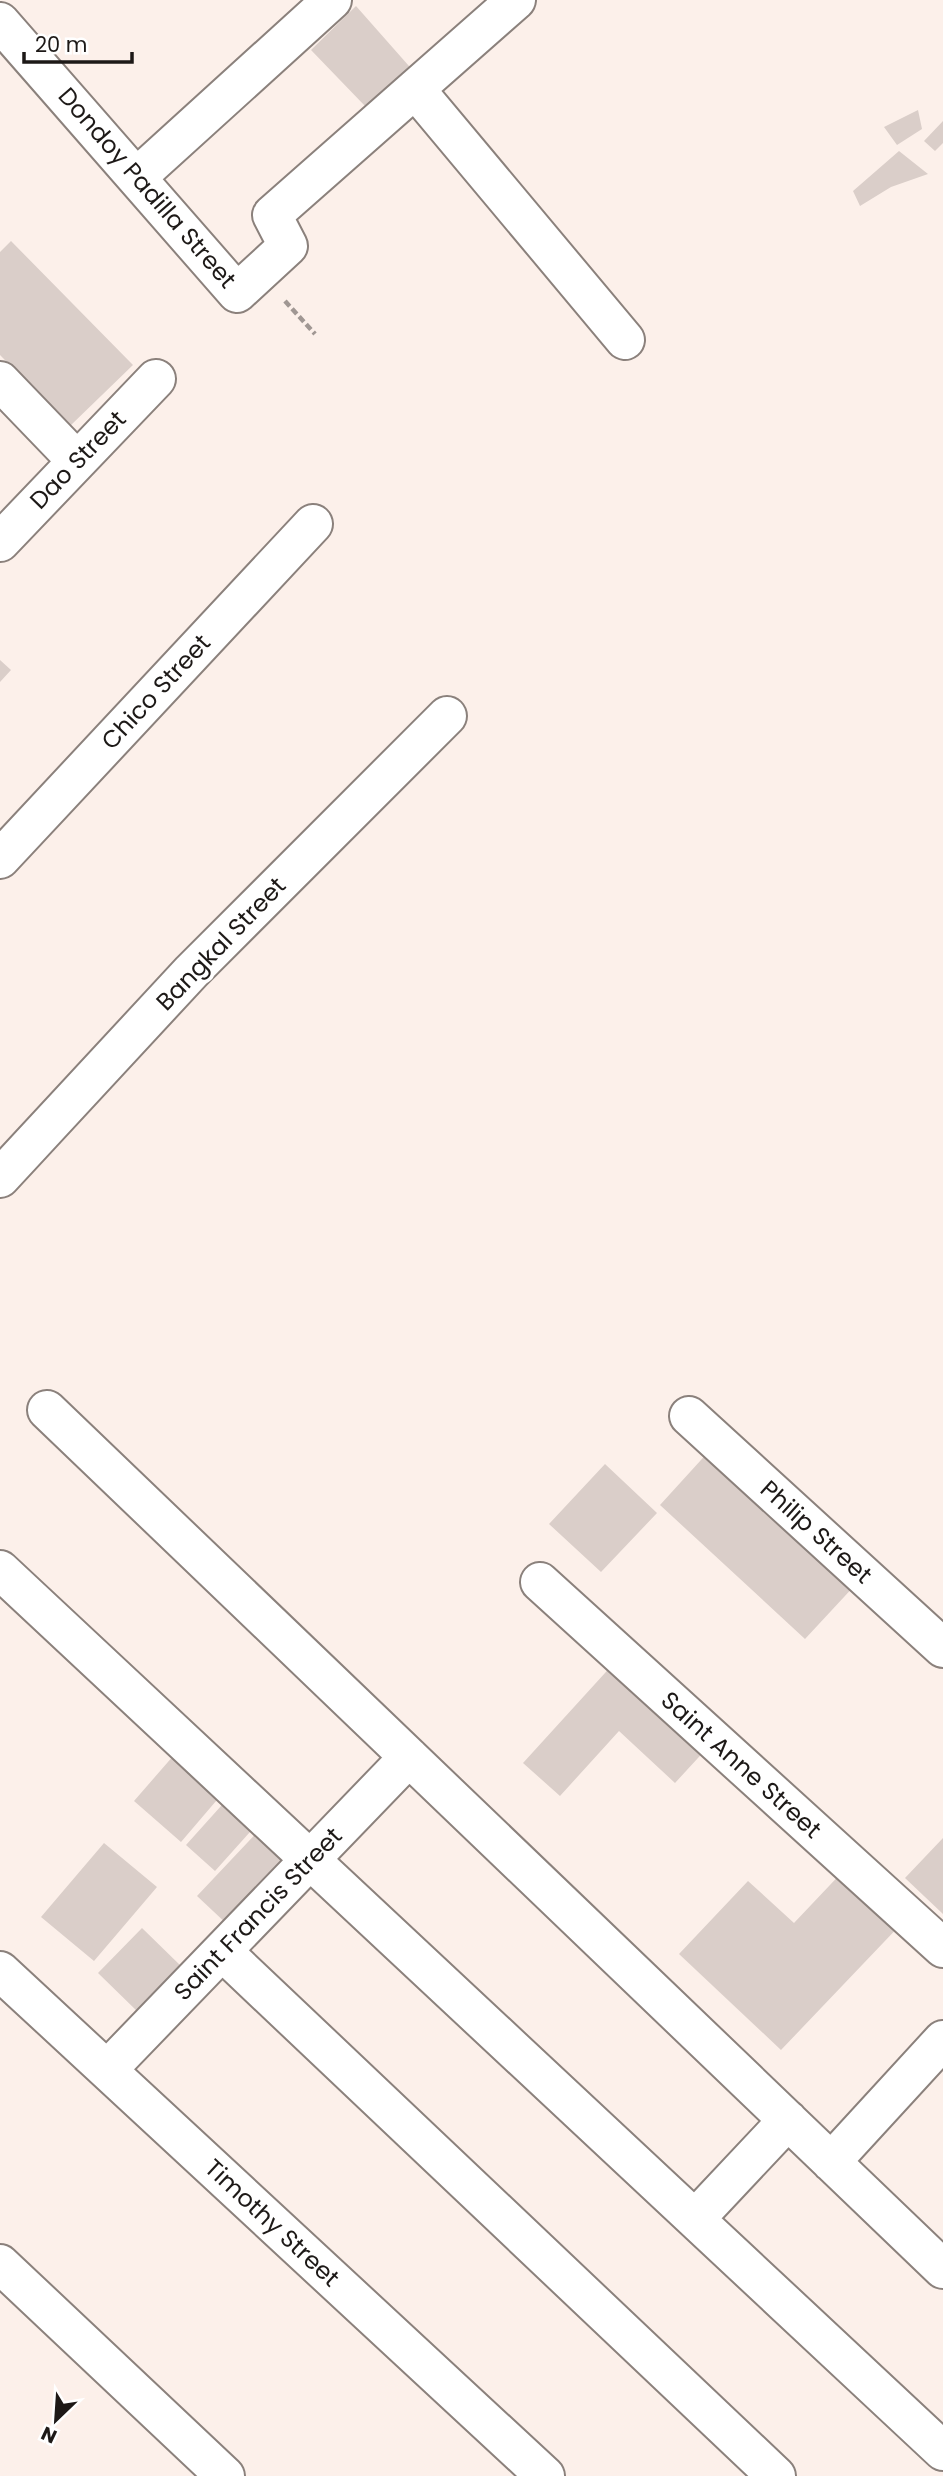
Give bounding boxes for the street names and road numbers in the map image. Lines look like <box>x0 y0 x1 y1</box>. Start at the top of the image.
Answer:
street label: Dondoy Padilla Street <box>51 80 244 295</box>
street label: Dao Street <box>22 403 133 516</box>
street label: Chico Street <box>94 627 218 756</box>
street label: Bangkal Street <box>148 870 293 1018</box>
street label: Philip Street <box>753 1473 879 1591</box>
street label: Saint Anne Street <box>654 1684 829 1846</box>
street label: Saint Francis Street <box>166 1820 349 2007</box>
street label: Timothy Street <box>198 2151 347 2294</box>

